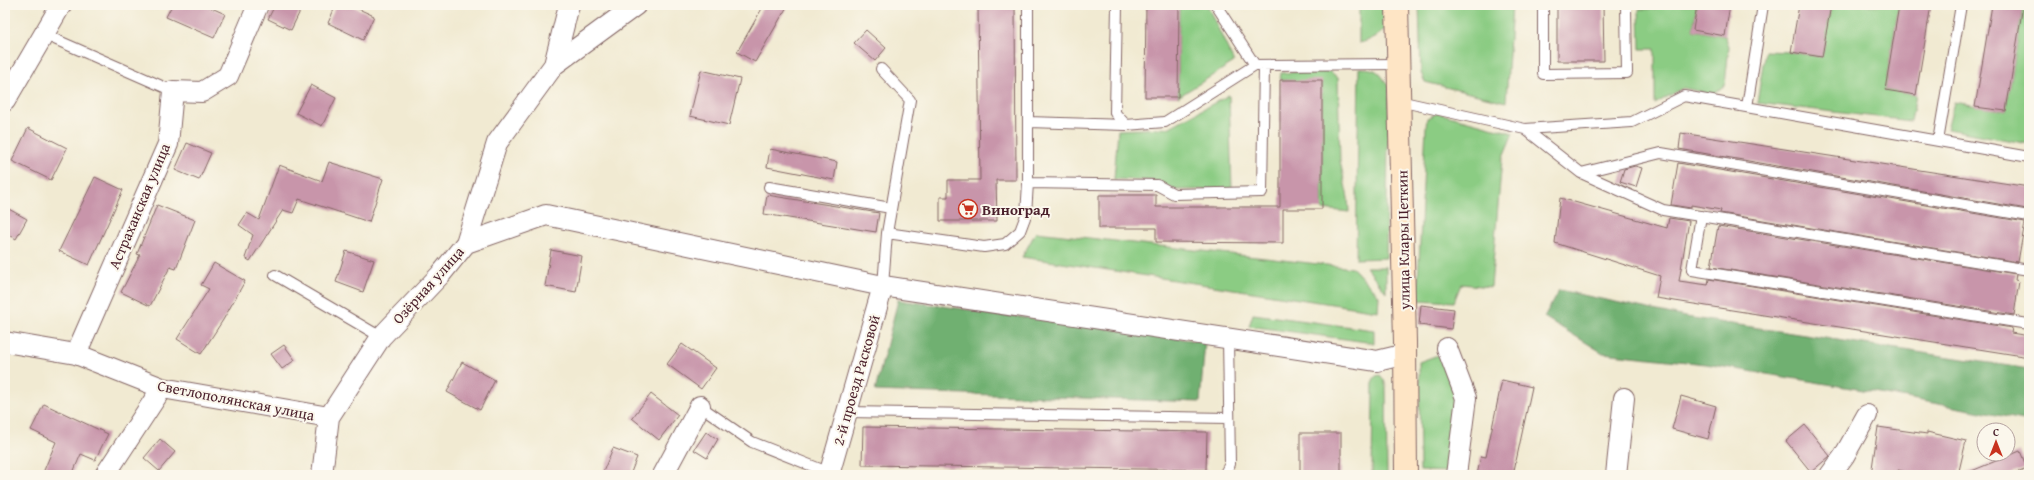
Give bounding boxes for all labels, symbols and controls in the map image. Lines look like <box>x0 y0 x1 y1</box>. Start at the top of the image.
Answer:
street label: Астраханская улица <box>103 139 175 272</box>
street label: улица Клары Цеткин <box>1391 170 1415 311</box>
supermarket icon: Виноград <box>957 198 979 220</box>
place label: Виноград <box>982 199 1050 220</box>
street label: Озёрная улица <box>387 241 469 328</box>
street label: 2-й проезд Расковой <box>827 312 885 448</box>
street label: Светлополянская улица <box>156 374 317 426</box>
north arrow <box>1976 422 2016 462</box>
text: С <box>1993 424 1999 440</box>

